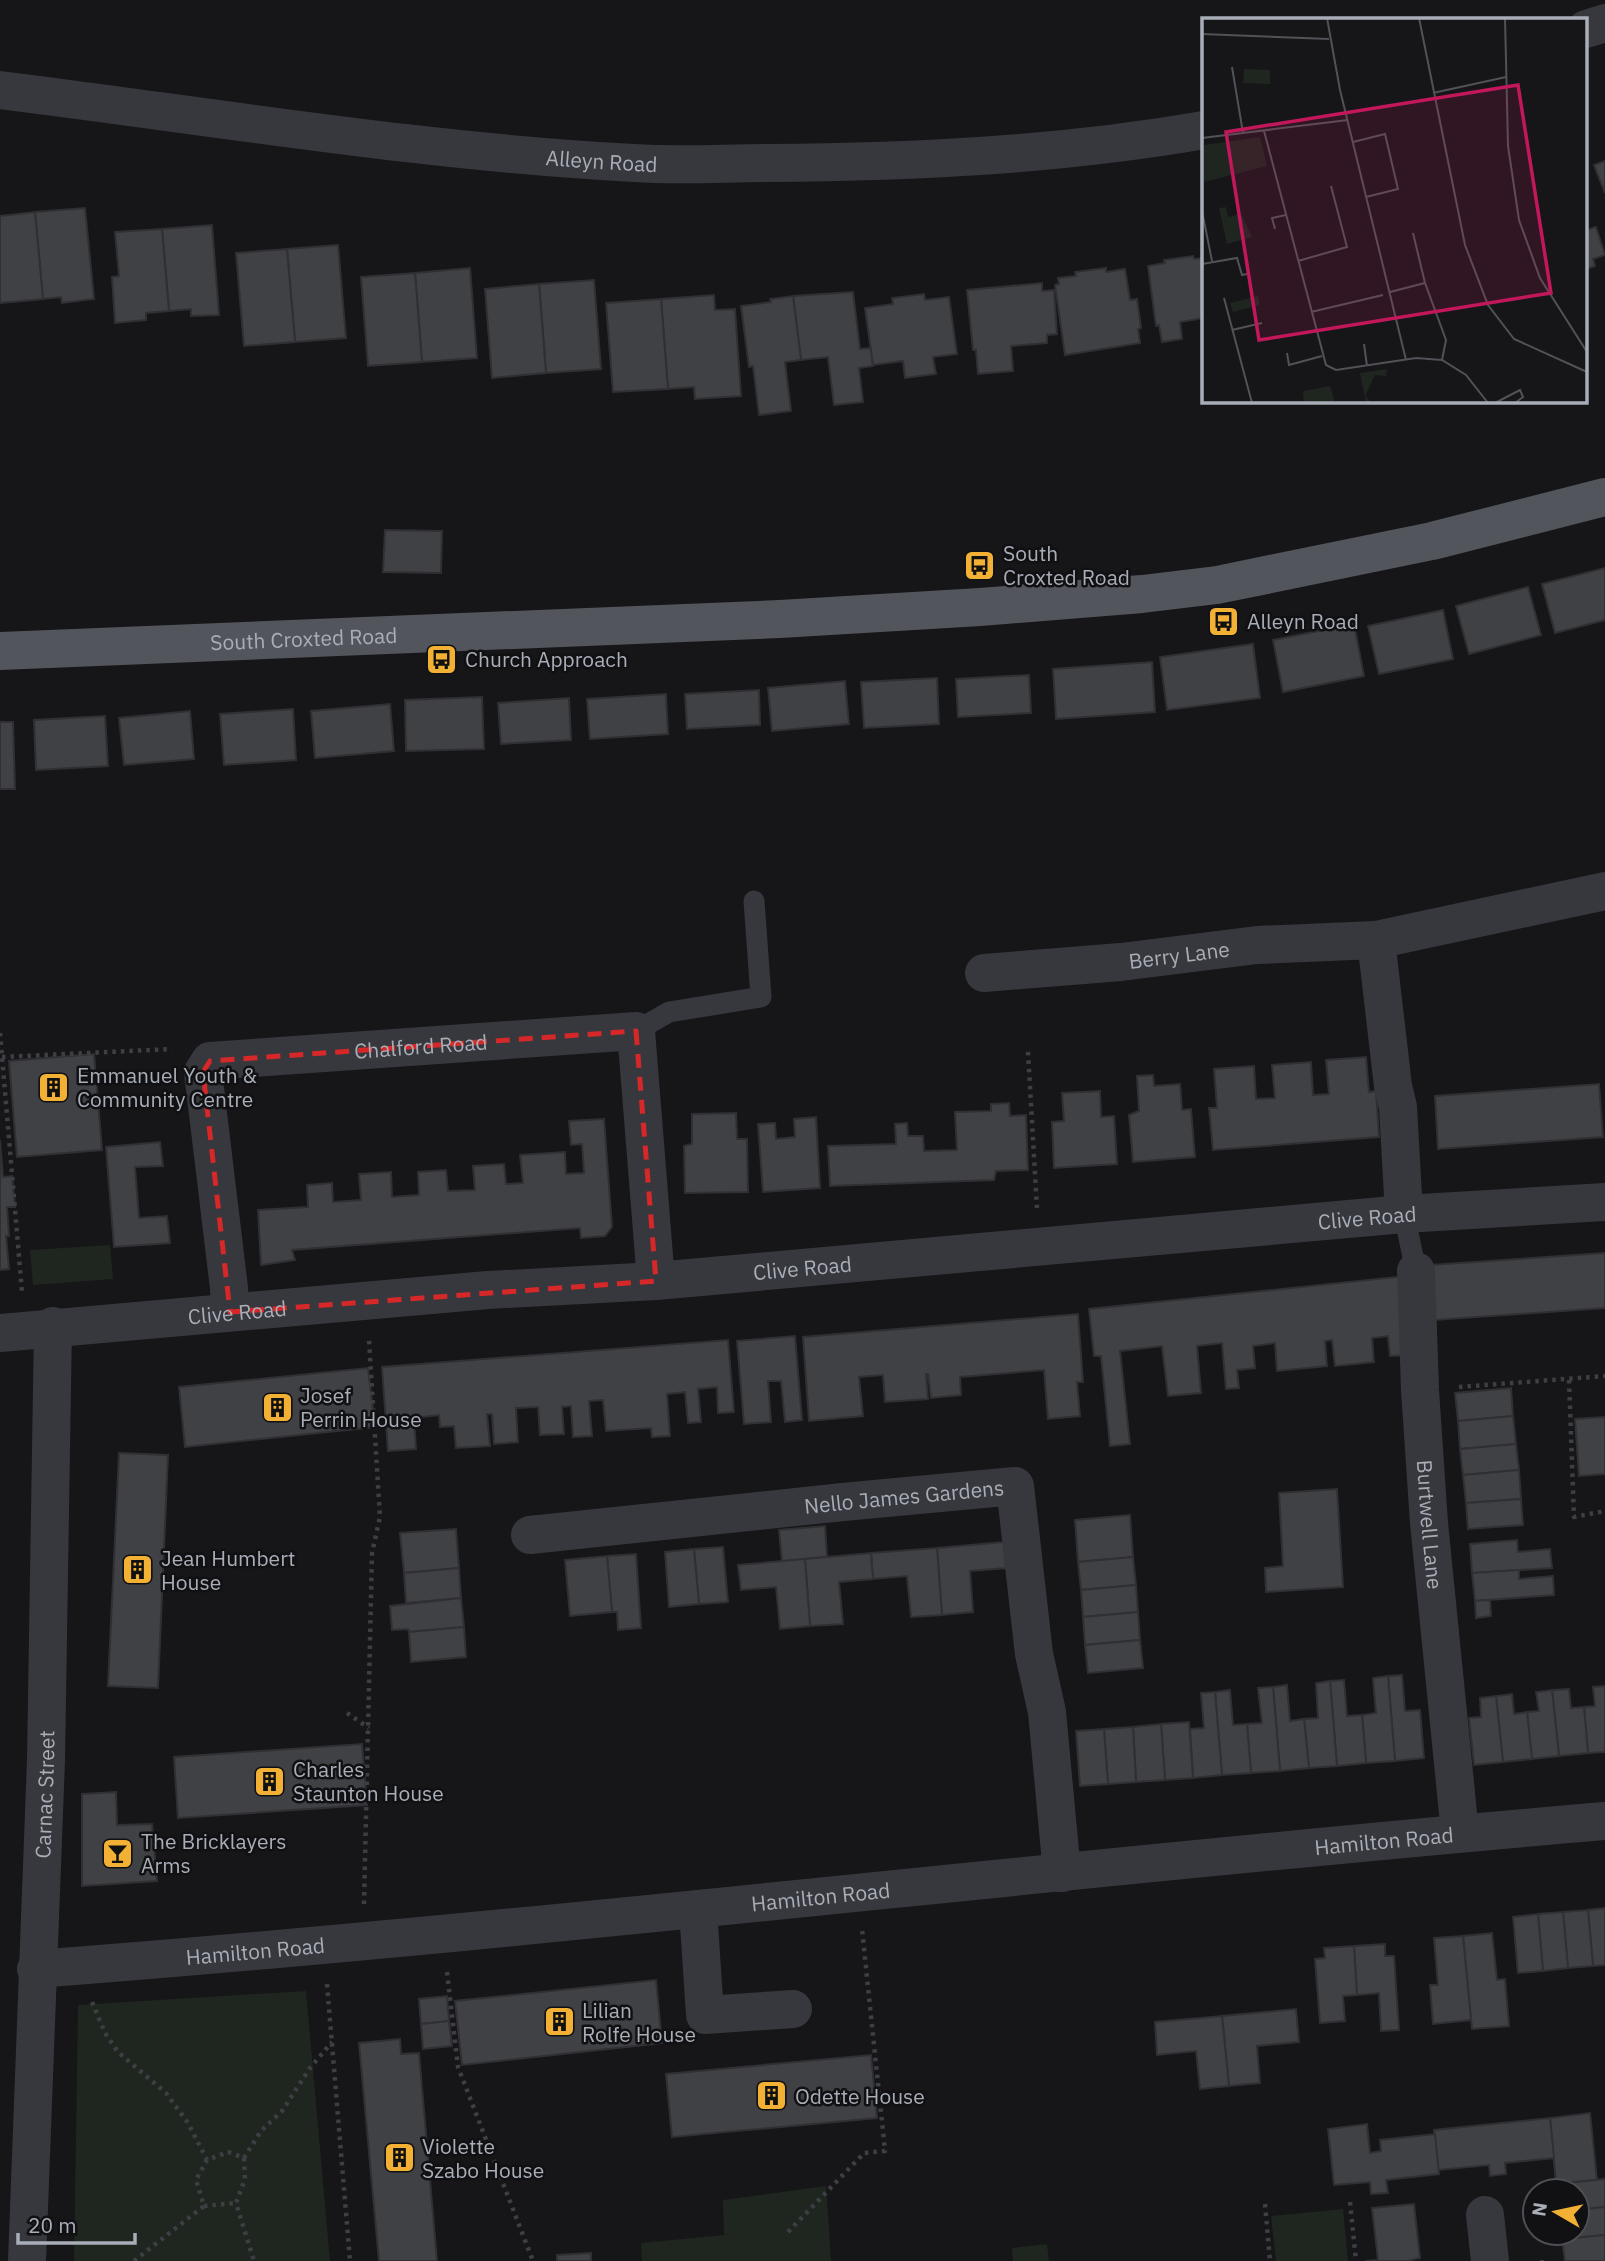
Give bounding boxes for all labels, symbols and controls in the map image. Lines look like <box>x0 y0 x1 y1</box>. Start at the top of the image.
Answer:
inset map <box>1202 18 1588 402</box>
street label: Alleyn Road <box>545 143 658 178</box>
place label: South Croxted Road <box>1003 539 1130 591</box>
bus stop icon: South Croxted Road <box>963 548 997 582</box>
bus stop icon: Alleyn Road <box>1207 604 1241 638</box>
place label: Alleyn Road <box>1247 607 1359 635</box>
street label: South Croxted Road <box>210 621 398 656</box>
bus stop icon: Church Approach <box>425 642 459 676</box>
place label: Church Approach <box>465 645 628 673</box>
street label: Berry Lane <box>1127 935 1231 975</box>
street label: Chalford Road <box>353 1027 488 1065</box>
place label: Emmanuel Youth & Community Centre <box>77 1061 258 1113</box>
building icon: Emmanuel Youth & Community Centre <box>37 1070 71 1104</box>
street label: Clive Road <box>1316 1199 1417 1236</box>
street label: Clive Road <box>752 1250 853 1286</box>
street label: Clive Road <box>187 1294 288 1330</box>
place label: Josef Perrin House <box>300 1381 422 1433</box>
building icon: Josef Perrin House <box>260 1390 294 1424</box>
street label: Burtwell Lane <box>1411 1459 1450 1591</box>
street label: Nello James Gardens <box>803 1473 1005 1520</box>
place label: Jean Humbert House <box>161 1544 295 1596</box>
building icon: Jean Humbert House <box>121 1553 155 1587</box>
street label: Carnac Street <box>28 1730 60 1859</box>
place label: Charles Staunton House <box>293 1755 444 1807</box>
building icon: Charles Staunton House <box>253 1764 287 1798</box>
street label: Hamilton Road <box>1313 1820 1455 1861</box>
place label: The Bricklayers Arms <box>141 1827 286 1879</box>
bar icon: The Bricklayers Arms <box>101 1836 135 1870</box>
street label: Hamilton Road <box>750 1876 891 1917</box>
street label: Hamilton Road <box>185 1931 326 1971</box>
place label: Lilian Rolfe House <box>582 1996 696 2048</box>
building icon: Lilian Rolfe House <box>542 2005 576 2039</box>
building icon: Odette House <box>755 2079 789 2113</box>
place label: Odette House <box>795 2082 925 2110</box>
place label: Violette Szabo House <box>422 2132 544 2184</box>
building icon: Violette Szabo House <box>382 2141 416 2175</box>
north arrow <box>1521 2177 1591 2247</box>
text: N <box>1526 2201 1552 2218</box>
scale bar <box>18 2202 135 2246</box>
text: 20 m <box>28 2211 77 2239</box>

